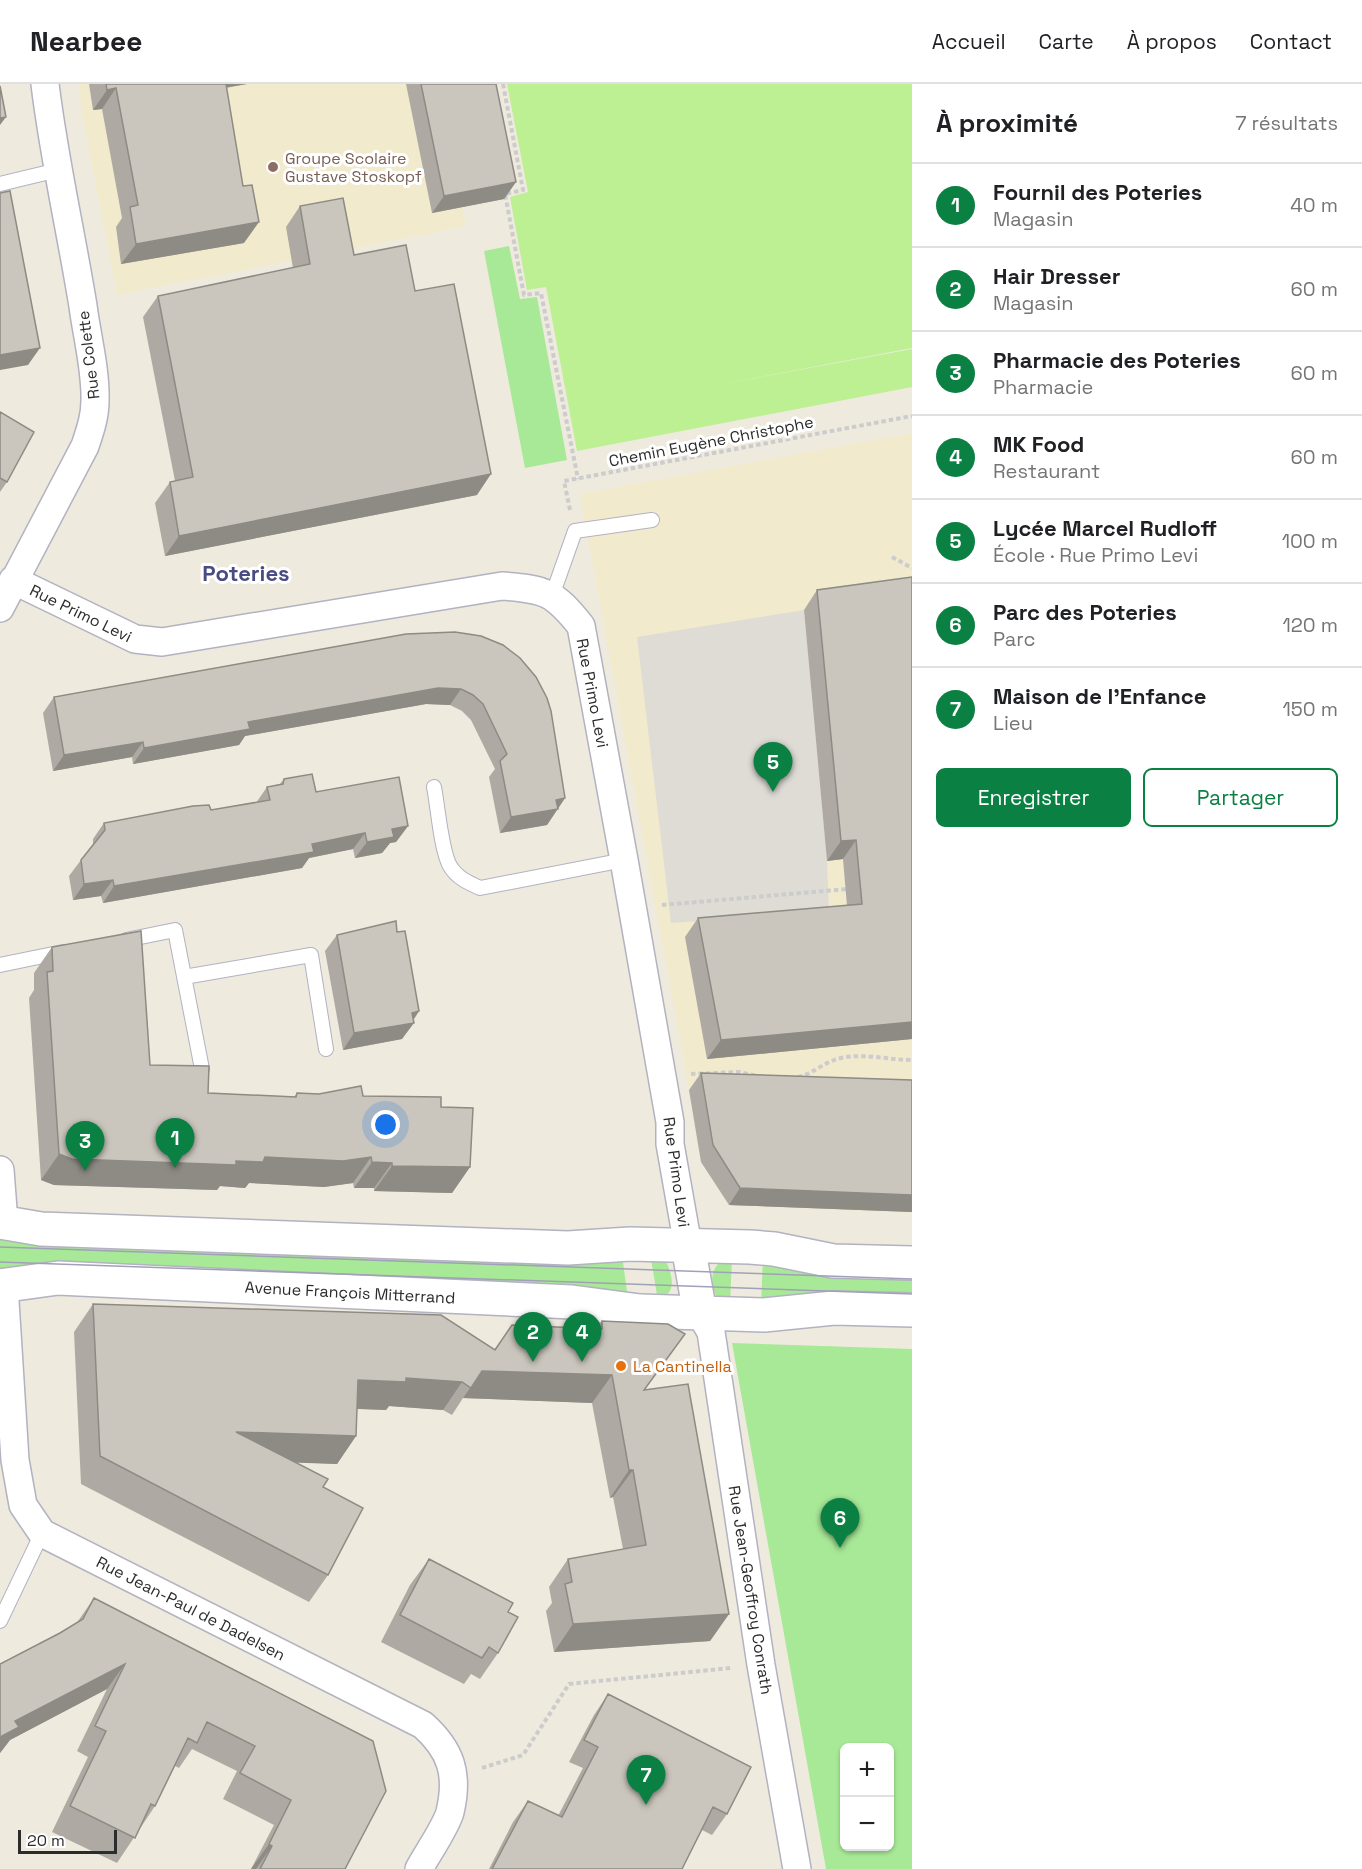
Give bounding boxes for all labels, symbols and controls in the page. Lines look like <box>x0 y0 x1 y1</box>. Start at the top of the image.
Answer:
text: Nearbee <box>30 23 142 59</box>
text: Accueil <box>932 28 1006 55</box>
text: Carte <box>1039 28 1094 55</box>
text: À propos <box>1127 28 1217 55</box>
text: Contact <box>1250 28 1332 55</box>
text: À proximité <box>936 106 1078 140</box>
text: 7 résultats <box>1235 110 1338 136</box>
place label: Groupe Scolaire Gustave Stoskopf <box>285 148 422 187</box>
marker: Groupe Scolaire Gustave Stoskopf <box>266 160 280 174</box>
text: Fournil des Poteries <box>993 178 1202 206</box>
text: 1 <box>951 192 960 218</box>
text: 40 m <box>1290 192 1338 218</box>
text: Magasin <box>993 206 1074 232</box>
text: Hair Dresser <box>993 262 1120 290</box>
text: 2 <box>950 276 961 302</box>
text: 60 m <box>1291 276 1338 302</box>
text: Magasin <box>993 290 1074 316</box>
street label: Rue Colette <box>73 309 104 400</box>
text: Pharmacie des Poteries <box>993 346 1241 374</box>
text: 3 <box>949 360 962 386</box>
text: 60 m <box>1291 360 1338 386</box>
text: Pharmacie <box>993 374 1093 400</box>
street label: Chemin Eugène Christophe <box>607 411 815 472</box>
text: MK Food <box>993 430 1084 458</box>
text: 4 <box>949 444 962 470</box>
text: 60 m <box>1291 444 1338 470</box>
text: Restaurant <box>993 458 1100 484</box>
text: Lycée Marcel Rudloff <box>993 514 1217 542</box>
text: 5 <box>950 528 962 554</box>
text: 100 m <box>1282 528 1338 554</box>
text: École · Rue Primo Levi <box>993 542 1198 568</box>
district label: Poteries <box>202 559 290 587</box>
street label: Rue Primo Levi <box>26 580 135 647</box>
text: Parc des Poteries <box>993 598 1177 626</box>
text: 6 <box>949 612 962 638</box>
text: 120 m <box>1282 612 1338 638</box>
text: Parc <box>993 626 1035 652</box>
street label: Rue Primo Levi <box>572 637 613 750</box>
text: Maison de l'Enfance <box>993 682 1206 710</box>
text: 7 <box>950 696 961 722</box>
text: 150 m <box>1283 696 1338 722</box>
text: Lieu <box>993 710 1033 736</box>
pin: 5 <box>754 742 792 792</box>
button: Enregistrer <box>936 768 1131 827</box>
button: Partager <box>1143 768 1338 827</box>
your location <box>371 1110 400 1139</box>
street label: Rue Primo Levi <box>658 1116 695 1229</box>
pin: 1 <box>156 1118 195 1168</box>
pin: 3 <box>66 1122 104 1171</box>
street label: Avenue François Mitterrand <box>244 1276 456 1309</box>
pin: 2 <box>514 1312 552 1362</box>
pin: 4 <box>562 1312 602 1362</box>
place label: La Cantinella <box>633 1356 732 1377</box>
marker: La Cantinella <box>614 1359 628 1373</box>
street label: Rue Jean-Geoffroy Conrath <box>724 1484 777 1696</box>
pin: 6 <box>820 1498 860 1548</box>
street label: Rue Jean-Paul de Dadelsen <box>93 1552 289 1665</box>
map controls <box>840 1743 894 1851</box>
button: + <box>840 1743 894 1797</box>
pin: 7 <box>626 1756 666 1805</box>
button: − <box>840 1797 894 1851</box>
scale bar <box>18 1827 117 1854</box>
text: 20 m <box>27 1830 65 1851</box>

